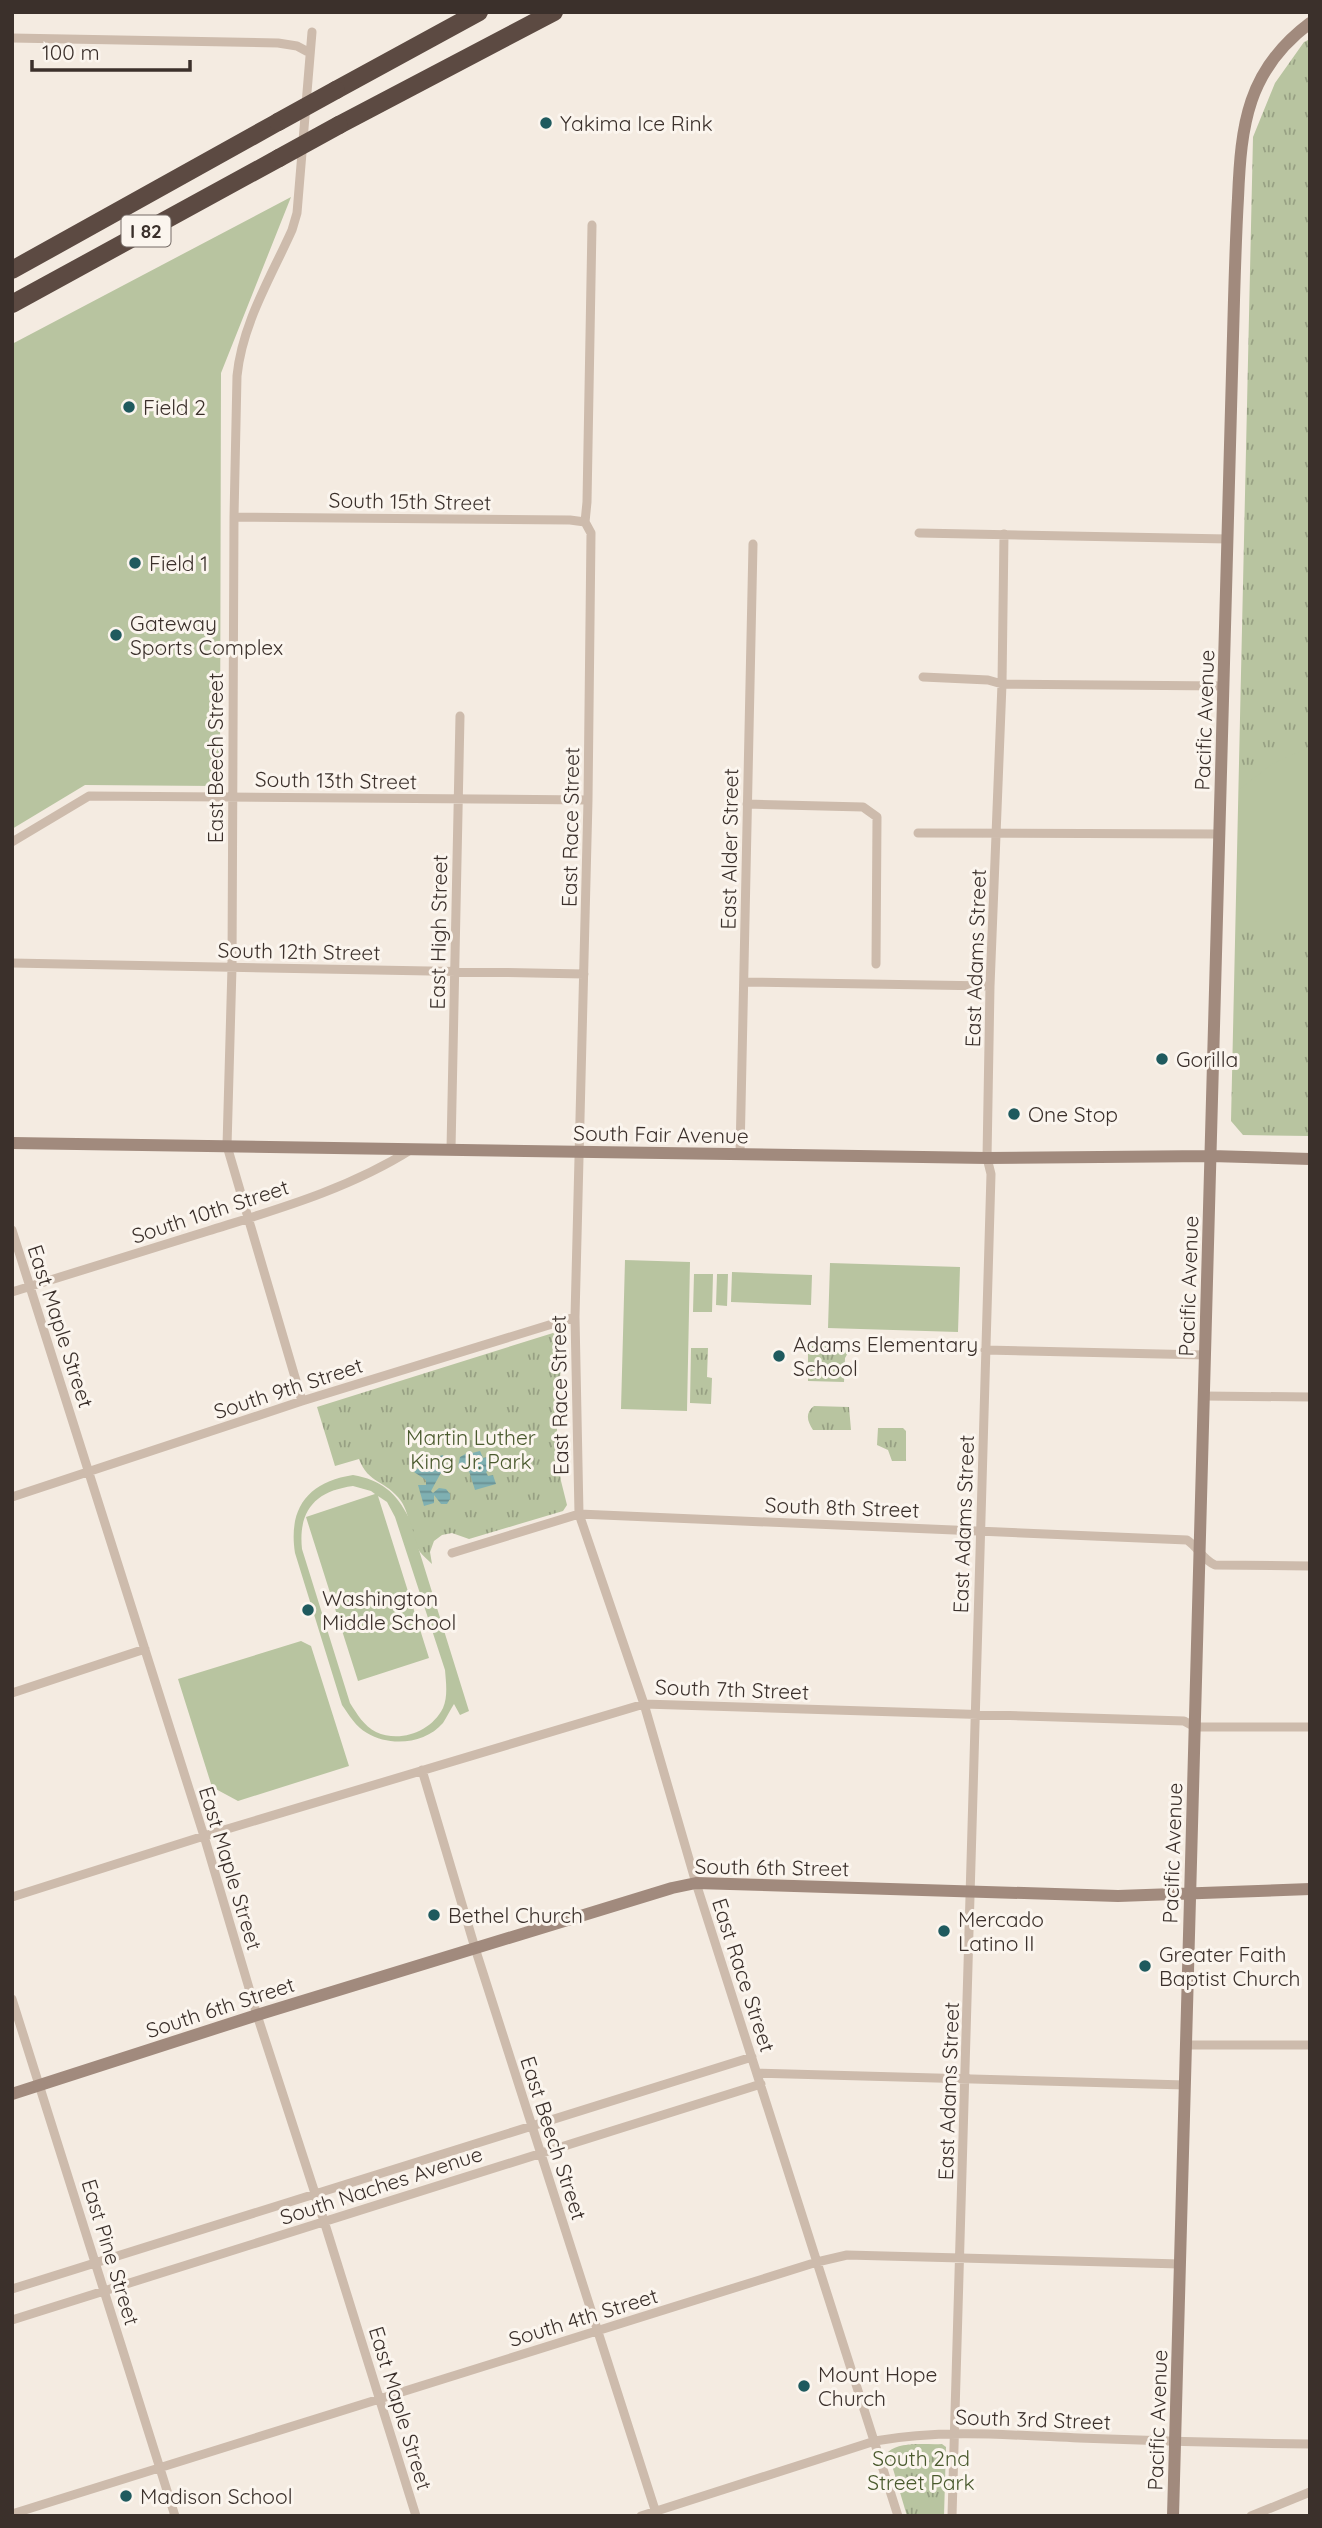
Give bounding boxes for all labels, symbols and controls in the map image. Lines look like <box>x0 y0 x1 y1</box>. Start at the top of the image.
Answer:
scale bar <box>32 28 189 72</box>
text: 100 m <box>42 39 100 65</box>
place label: Yakima Ice Rink <box>560 110 713 136</box>
marker: Yakima Ice Rink <box>538 115 554 131</box>
road number: I 82 <box>122 216 170 246</box>
place label: Field 2 <box>143 394 206 420</box>
marker: Field 2 <box>121 399 137 415</box>
street label: South 15th Street <box>328 487 492 515</box>
place label: Field 1 <box>149 550 208 576</box>
marker: Field 1 <box>127 555 143 571</box>
place label: Gateway Sports Complex <box>130 610 283 660</box>
marker: Gateway Sports Complex <box>108 627 124 643</box>
street label: Pacific Avenue <box>1189 649 1219 791</box>
street label: East Beech Street <box>202 673 228 843</box>
street label: East Race Street <box>556 747 584 907</box>
street label: South 13th Street <box>255 766 417 794</box>
street label: East Alder Street <box>715 768 743 930</box>
street label: East High Street <box>424 854 452 1010</box>
street label: East Adams Street <box>959 868 991 1048</box>
street label: South 12th Street <box>217 937 381 965</box>
place label: Gorilla <box>1176 1046 1238 1072</box>
marker: Gorilla <box>1154 1051 1170 1067</box>
place label: One Stop <box>1028 1101 1118 1127</box>
marker: One Stop <box>1006 1106 1022 1122</box>
street label: South Fair Avenue <box>573 1119 749 1149</box>
street label: South 10th Street <box>128 1173 292 1249</box>
street label: Pacific Avenue <box>1173 1215 1203 1357</box>
street label: East Maple Street <box>22 1241 100 1411</box>
street label: East Race Street <box>545 1315 573 1475</box>
place label: Adams Elementary School <box>793 1331 978 1381</box>
marker: Adams Elementary School <box>771 1348 787 1364</box>
street label: South 9th Street <box>210 1352 366 1424</box>
park label: Martin Luther King Jr. Park <box>406 1424 536 1474</box>
street label: East Adams Street <box>947 1434 979 1614</box>
street label: South 8th Street <box>764 1491 920 1523</box>
place label: Washington Middle School <box>322 1585 456 1635</box>
marker: Washington Middle School <box>300 1602 316 1618</box>
street label: South 7th Street <box>655 1673 809 1705</box>
street label: Pacific Avenue <box>1157 1782 1187 1924</box>
street label: East Maple Street <box>194 1783 268 1953</box>
street label: South 6th Street <box>694 1853 850 1881</box>
street label: East Race Street <box>707 1895 781 2055</box>
place label: Bethel Church <box>448 1902 583 1928</box>
place label: Mercado Latino II <box>958 1906 1044 1956</box>
marker: Bethel Church <box>426 1907 442 1923</box>
marker: Mercado Latino II <box>936 1923 952 1939</box>
place label: Greater Faith Baptist Church <box>1159 1941 1300 1991</box>
marker: Greater Faith Baptist Church <box>1137 1958 1153 1974</box>
street label: South 6th Street <box>142 1971 298 2043</box>
street label: East Adams Street <box>932 2001 964 2181</box>
street label: East Beech Street <box>515 2053 593 2223</box>
street label: South Naches Avenue <box>276 2140 486 2230</box>
street label: East Pine Street <box>76 2176 146 2328</box>
street label: South 4th Street <box>505 2282 661 2352</box>
street label: East Maple Street <box>364 2323 438 2493</box>
street label: Pacific Avenue <box>1142 2349 1172 2491</box>
place label: Mount Hope Church <box>818 2361 937 2411</box>
marker: Mount Hope Church <box>796 2378 812 2394</box>
street label: South 3rd Street <box>955 2403 1111 2435</box>
park label: South 2nd Street Park <box>867 2445 975 2495</box>
place label: Madison School <box>140 2483 293 2509</box>
marker: Madison School <box>118 2488 134 2504</box>

